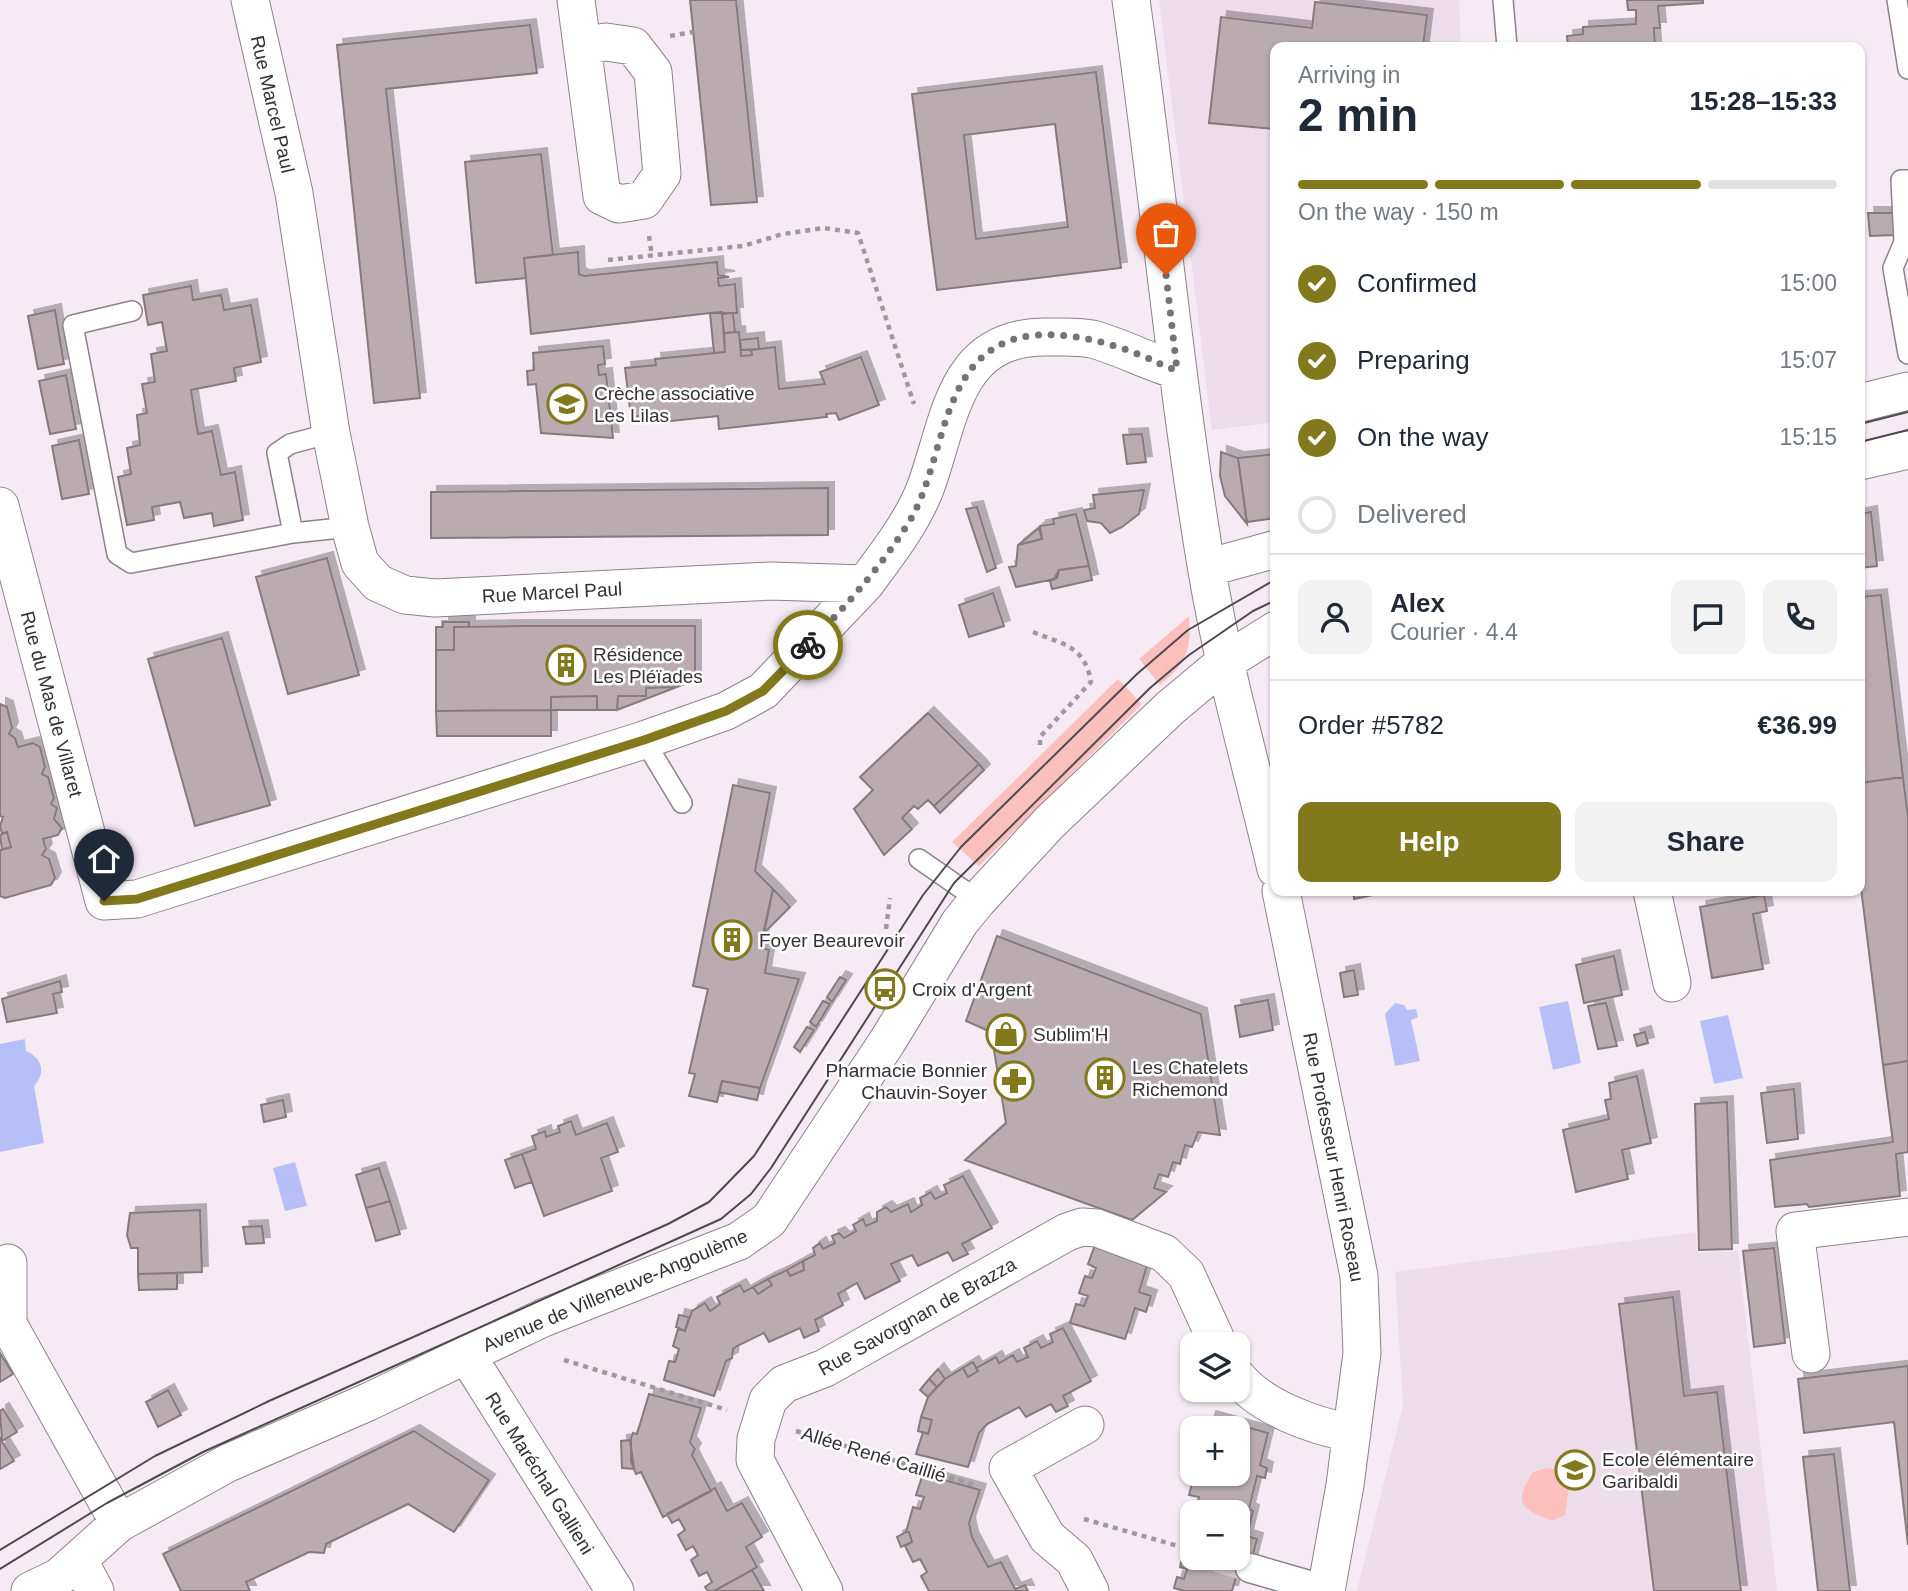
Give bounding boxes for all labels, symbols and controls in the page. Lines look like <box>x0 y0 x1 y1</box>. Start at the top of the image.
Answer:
street label: Rue Marcel Paul <box>246 33 299 175</box>
text: Arriving in <box>1298 62 1400 88</box>
text: 15:28–15:33 <box>1690 86 1837 116</box>
text: 2 min <box>1298 89 1418 141</box>
text: On the way · 150 m <box>1298 199 1499 225</box>
pin <box>1136 203 1196 275</box>
icon: bag <box>1147 214 1185 252</box>
icon: check <box>1298 265 1336 303</box>
text: Confirmed <box>1357 268 1477 298</box>
text: 15:00 <box>1779 270 1837 296</box>
icon: check <box>1298 342 1336 380</box>
text: Preparing <box>1357 345 1470 375</box>
text: 15:07 <box>1779 347 1837 373</box>
school or university icon: Crèche associative Les Lilas <box>546 383 588 425</box>
place label: Crèche associative Les Lilas <box>594 383 755 426</box>
icon: check <box>1298 419 1336 457</box>
text: On the way <box>1357 422 1489 452</box>
text: 15:15 <box>1779 424 1837 450</box>
text: Delivered <box>1357 499 1467 529</box>
street label: Rue Marcel Paul <box>481 578 623 607</box>
button: person <box>1298 580 1372 654</box>
button: chat <box>1671 580 1745 654</box>
button: phone <box>1763 580 1837 654</box>
text: Alex <box>1390 588 1445 618</box>
street label: Rue du Mas de Villaret <box>17 609 87 800</box>
courier <box>773 610 843 680</box>
text: Courier · 4.4 <box>1390 619 1518 645</box>
icon: bike <box>789 626 827 664</box>
building icon: Résidence Les Pléïades <box>545 644 587 686</box>
place label: Résidence Les Pléïades <box>593 644 703 687</box>
text: Order #5782 <box>1298 710 1444 740</box>
text: €36.99 <box>1757 710 1837 740</box>
button: Help <box>1298 802 1561 882</box>
button: Share <box>1575 802 1837 882</box>
pin <box>74 829 134 901</box>
icon: home <box>85 840 123 878</box>
building icon: Foyer Beaurevoir <box>711 919 753 961</box>
place label: Foyer Beaurevoir <box>759 930 905 951</box>
bus stop icon: Croix d'Argent <box>864 968 906 1010</box>
place label: Croix d'Argent <box>912 979 1033 1000</box>
shop icon: Sublim'H <box>985 1013 1027 1055</box>
place label: Sublim'H <box>1033 1024 1108 1045</box>
street label: Rue Professeur Henri Roseau <box>1299 1031 1368 1284</box>
building icon: Les Chatelets Richemond <box>1084 1057 1126 1099</box>
place label: Les Chatelets Richemond <box>1132 1057 1248 1100</box>
place label: Pharmacie Bonnier Chauvin-Soyer <box>825 1060 988 1103</box>
pharmacy icon: Pharmacie Bonnier Chauvin-Soyer <box>993 1060 1035 1102</box>
street label: Avenue de Villeneuve-Angoulème <box>480 1225 751 1356</box>
street label: Rue Savorgnan de Brazza <box>815 1253 1020 1380</box>
map controls <box>1180 1332 1250 1570</box>
button: layers <box>1180 1332 1250 1402</box>
street label: Rue Maréchal Gallieni <box>481 1388 598 1558</box>
button: + <box>1180 1416 1250 1486</box>
street label: Allée René Caillié <box>799 1423 949 1486</box>
school or university icon: Ecole élémentaire Garibaldi <box>1554 1449 1596 1491</box>
place label: Ecole élémentaire Garibaldi <box>1602 1449 1754 1492</box>
button: − <box>1180 1500 1250 1570</box>

